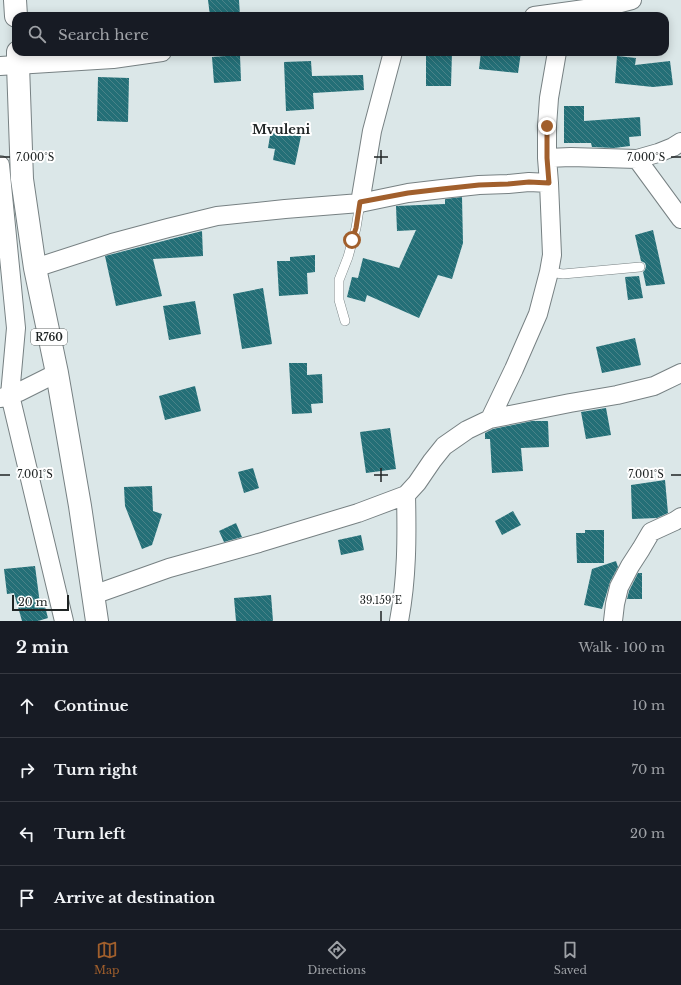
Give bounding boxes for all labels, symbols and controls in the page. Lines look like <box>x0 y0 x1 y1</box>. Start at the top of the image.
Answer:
search box <box>12 12 669 56</box>
icon: search <box>26 23 48 45</box>
text: Search here <box>58 25 149 44</box>
route end <box>538 117 556 135</box>
district label: Mvuleni <box>252 121 310 138</box>
text: 7.000°S <box>16 151 54 164</box>
text: 7.000°S <box>627 151 665 164</box>
route start <box>343 231 361 249</box>
road number: R760 <box>31 329 67 345</box>
text: 7.001°S <box>17 468 53 481</box>
text: 7.001°S <box>628 468 664 481</box>
scale bar <box>12 593 69 612</box>
text: 39.159°E <box>360 594 402 607</box>
text: 20 m <box>18 595 48 609</box>
text: 2 min <box>16 637 69 658</box>
text: Walk · 100 m <box>578 639 665 656</box>
icon: ahead <box>16 695 38 717</box>
text: Continue <box>54 696 129 715</box>
text: 10 m <box>632 697 665 714</box>
icon: right <box>16 759 38 781</box>
text: Turn right <box>54 760 137 779</box>
text: 70 m <box>632 761 665 778</box>
icon: left <box>16 823 38 845</box>
text: Turn left <box>54 824 125 843</box>
text: 20 m <box>630 825 665 842</box>
icon: arrive <box>16 887 38 909</box>
text: Arrive at destination <box>54 888 215 907</box>
tab: Map <box>94 939 120 977</box>
tab: Directions <box>307 939 366 977</box>
tab: Saved <box>554 939 587 977</box>

